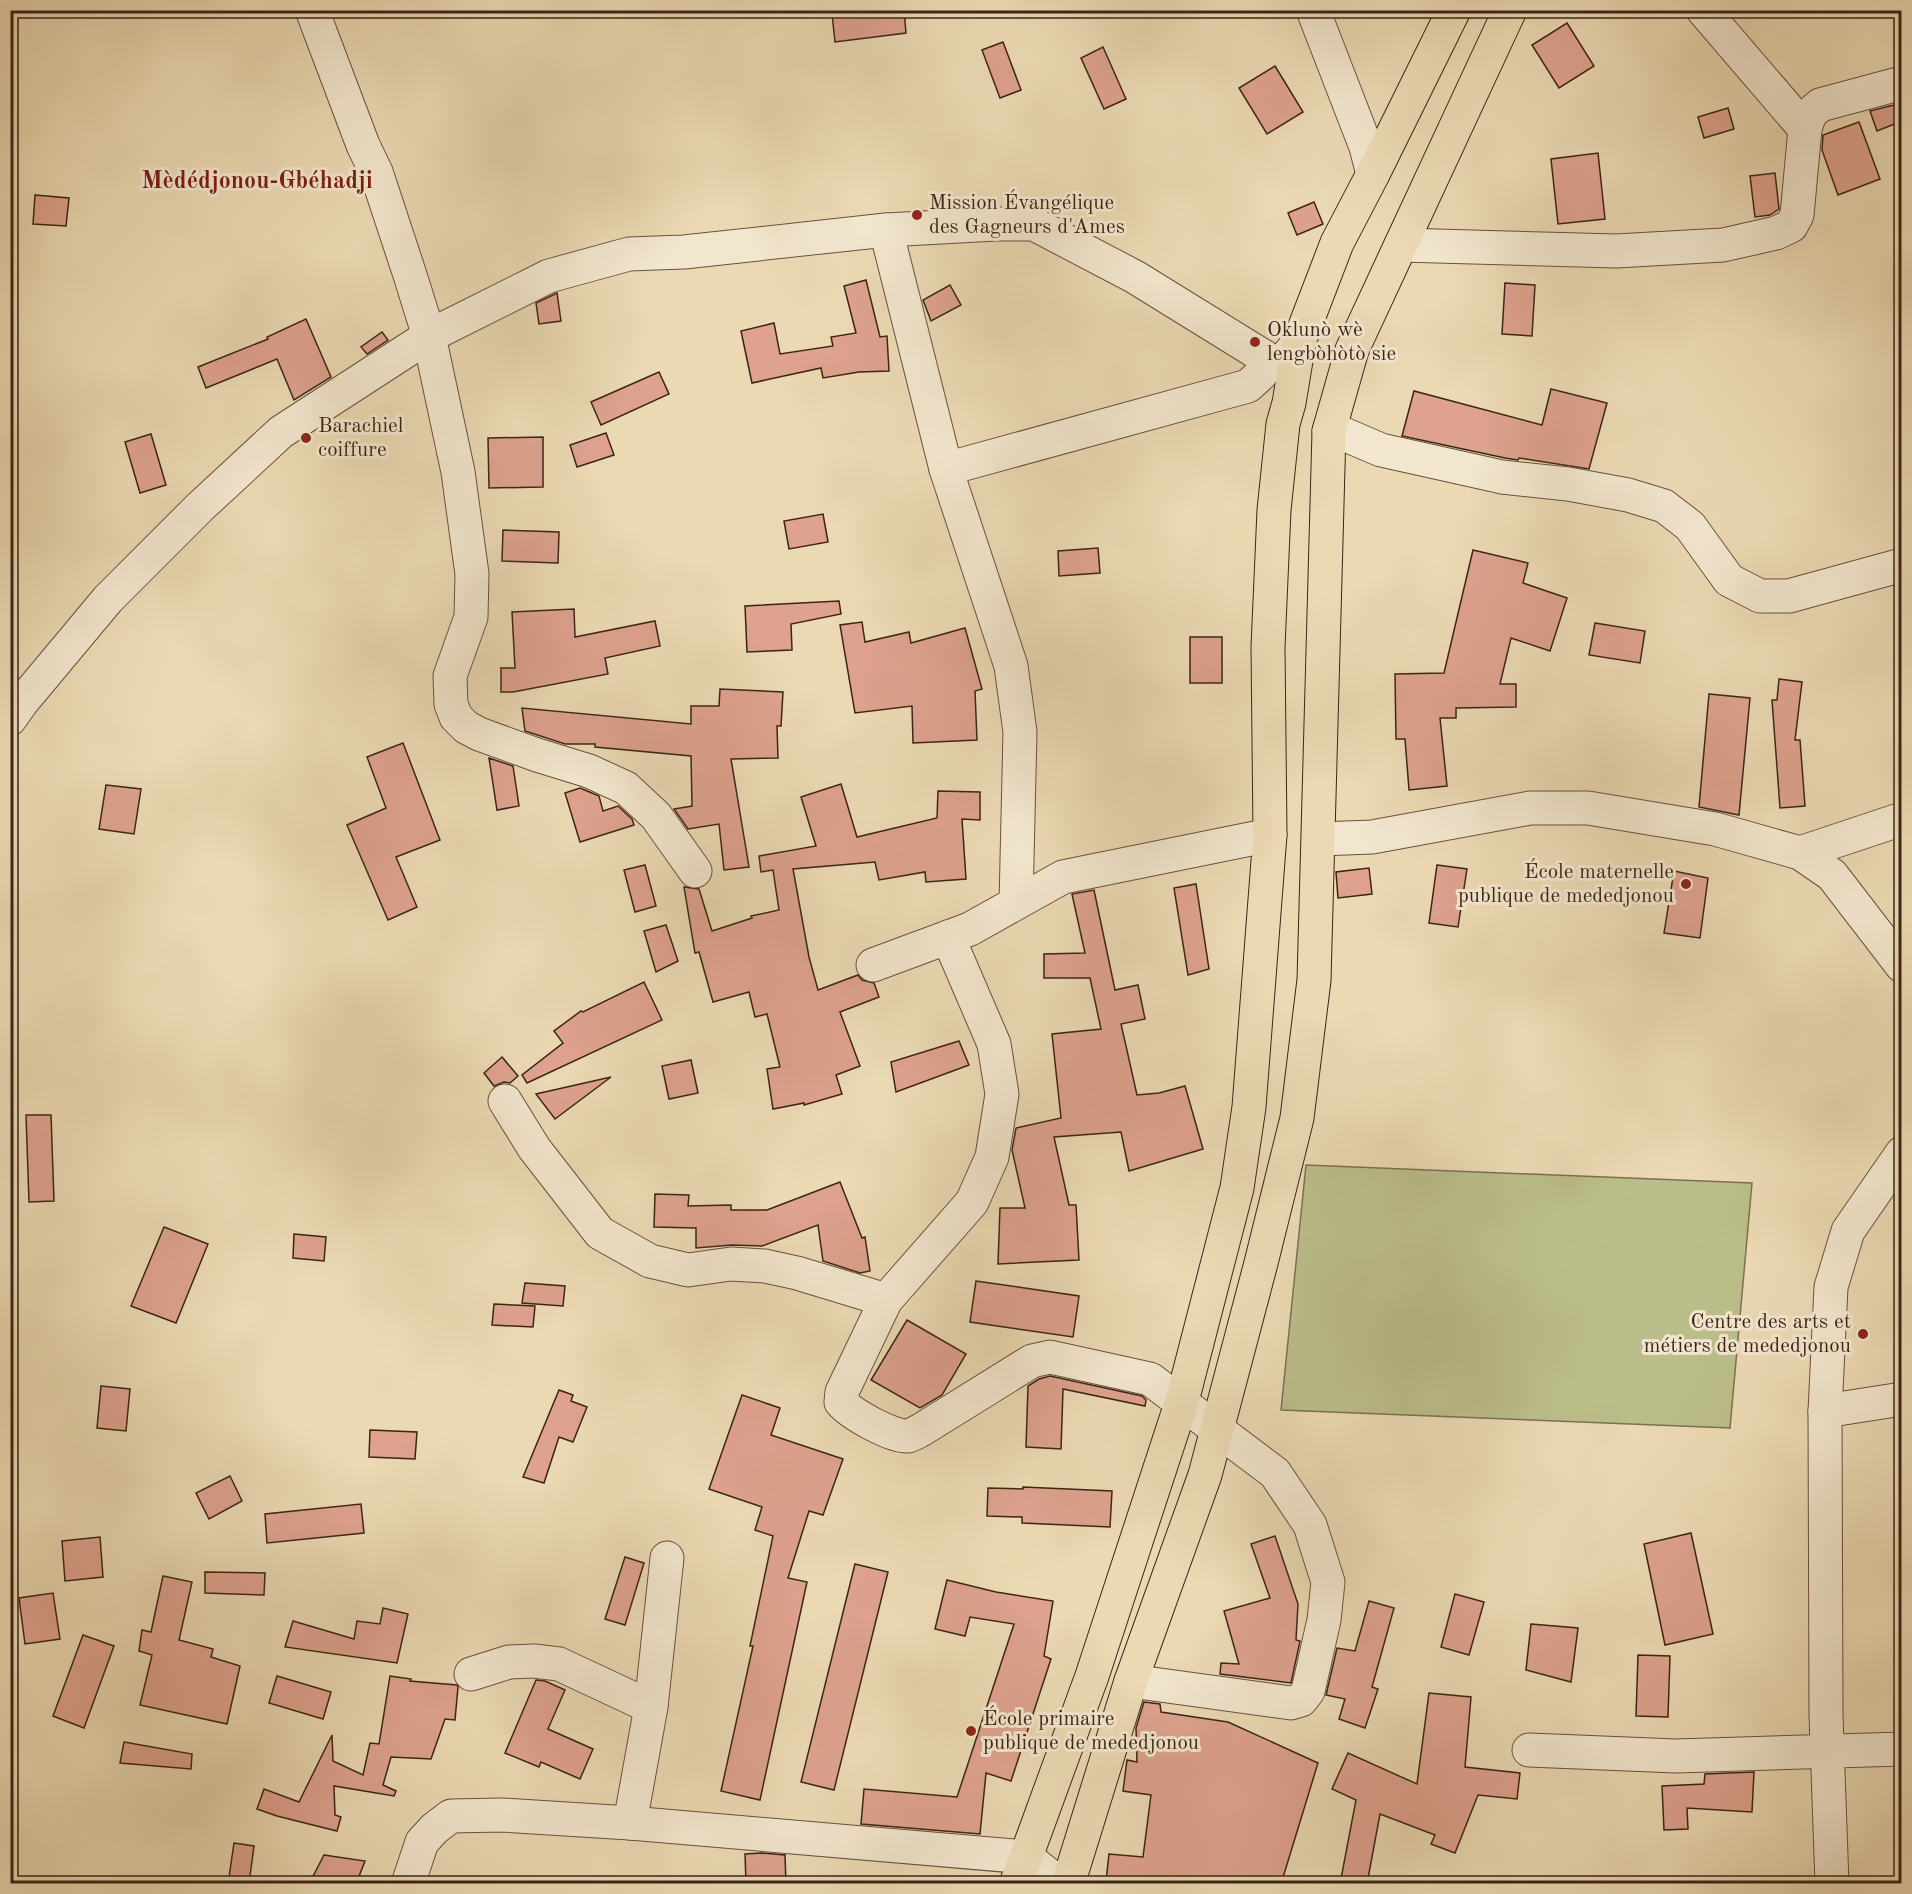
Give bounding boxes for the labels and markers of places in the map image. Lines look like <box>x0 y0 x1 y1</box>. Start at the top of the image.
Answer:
place label: Mission Évangélique des Gagneurs d'Ames <box>929 189 1125 238</box>
marker: Mission Évangélique des Gagneurs d'Ames <box>910 208 924 222</box>
place label: Oklunò wè lengbòhòtò sie <box>1267 320 1396 365</box>
marker: Oklunò wè lengbòhòtò sie <box>1248 335 1262 349</box>
place label: Barachiel coiffure <box>318 416 404 461</box>
marker: Barachiel coiffure <box>299 431 313 445</box>
place label: École maternelle publique de mededjonou <box>1458 858 1674 907</box>
marker: École maternelle publique de mededjonou <box>1679 877 1693 891</box>
place label: Centre des arts et métiers de mededjonou <box>1644 1312 1851 1357</box>
marker: Centre des arts et métiers de mededjonou <box>1856 1327 1870 1341</box>
place label: École primaire publique de mededjonou <box>983 1705 1199 1754</box>
marker: École primaire publique de mededjonou <box>964 1724 978 1738</box>

